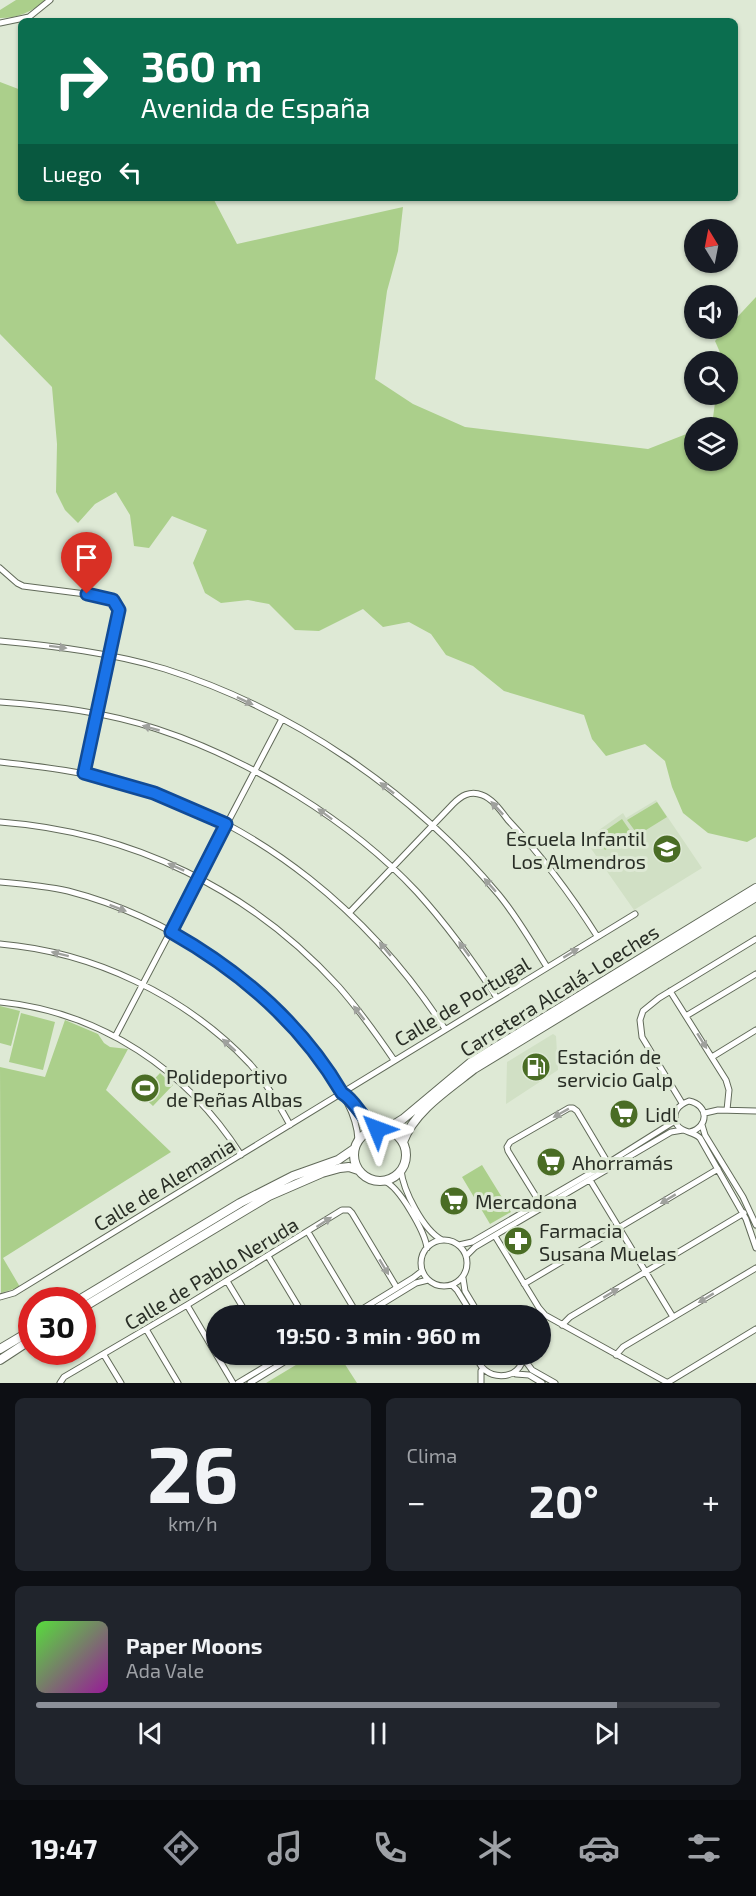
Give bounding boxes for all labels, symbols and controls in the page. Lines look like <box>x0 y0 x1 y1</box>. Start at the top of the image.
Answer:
text: 360 m <box>141 40 262 90</box>
icon: right <box>42 42 120 120</box>
text: Avenida de España <box>141 91 370 123</box>
icon: left <box>114 156 147 189</box>
text: Luego <box>42 160 102 186</box>
north arrow <box>684 219 738 273</box>
map controls <box>684 219 738 471</box>
button: sound <box>684 285 738 339</box>
button: search <box>684 351 738 405</box>
button: layers <box>684 417 738 471</box>
pin <box>61 532 112 594</box>
icon: arrive <box>70 541 103 574</box>
one-way arrow <box>49 643 68 652</box>
one-way arrow <box>236 696 253 705</box>
one-way arrow <box>142 722 160 732</box>
one-way arrow <box>380 782 395 794</box>
one-way arrow <box>490 800 504 815</box>
one-way arrow <box>317 808 333 820</box>
place label: Escuela Infantil Los Almendros <box>506 826 646 873</box>
school or university icon: Escuela Infantil Los Almendros <box>651 833 683 865</box>
one-way arrow <box>166 862 184 872</box>
one-way arrow <box>483 877 496 893</box>
one-way arrow <box>109 904 127 913</box>
street label: Carretera Alcalá-Loeches <box>455 919 663 1061</box>
one-way arrow <box>378 941 391 957</box>
one-way arrow <box>458 942 470 958</box>
one-way arrow <box>563 947 579 958</box>
one-way arrow <box>50 948 69 958</box>
street label: Calle de Portugal <box>390 951 534 1051</box>
one-way arrow <box>353 1005 366 1021</box>
one-way arrow <box>696 1033 707 1049</box>
one-way arrow <box>222 1039 237 1052</box>
place label: Estación de servicio Galp <box>557 1044 673 1091</box>
fuel station icon: Estación de servicio Galp <box>520 1051 552 1083</box>
place label: Polideportivo de Peñas Albas <box>166 1064 303 1111</box>
sports icon: Polideportivo de Peñas Albas <box>129 1072 161 1104</box>
position arrow <box>345 1097 409 1161</box>
supermarket icon: Lidl <box>608 1098 640 1130</box>
place label: Lidl <box>645 1102 678 1126</box>
one-way arrow <box>552 1108 569 1118</box>
street label: Calle de Alemania <box>89 1132 239 1236</box>
supermarket icon: Ahorramás <box>535 1146 567 1178</box>
place label: Ahorramás <box>572 1150 673 1174</box>
supermarket icon: Mercadona <box>438 1185 470 1217</box>
place label: Mercadona <box>475 1189 577 1213</box>
one-way arrow <box>660 1193 676 1204</box>
street label: Calle de Pablo Neruda <box>120 1212 302 1334</box>
one-way arrow <box>316 1217 332 1228</box>
place label: Farmacia Susana Muelas <box>539 1218 677 1265</box>
pharmacy icon: Farmacia Susana Muelas <box>502 1225 534 1257</box>
one-way arrow <box>379 1258 389 1275</box>
speed limit sign: 30 <box>18 1287 96 1365</box>
one-way arrow <box>603 1288 620 1298</box>
one-way arrow <box>698 1292 714 1303</box>
text: 19:50 · 3 min · 960 m <box>276 1322 481 1348</box>
text: 26 <box>147 1425 238 1519</box>
text: Clima <box>407 1443 457 1467</box>
text: 20° <box>529 1473 599 1527</box>
text: − <box>407 1481 426 1521</box>
text: + <box>702 1481 720 1521</box>
text: km/h <box>168 1511 218 1535</box>
text: Paper Moons <box>126 1632 262 1658</box>
text: Ada Vale <box>126 1658 204 1682</box>
icon: previous <box>134 1717 167 1750</box>
icon: pause <box>362 1717 395 1750</box>
icon: next <box>590 1717 623 1750</box>
icon: directions <box>160 1827 202 1869</box>
icon: music <box>264 1827 306 1869</box>
icon: phone <box>369 1827 411 1869</box>
icon: climate <box>474 1827 516 1869</box>
icon: car <box>578 1827 620 1869</box>
icon: filters <box>683 1827 725 1869</box>
text: 19:47 <box>31 1832 97 1864</box>

